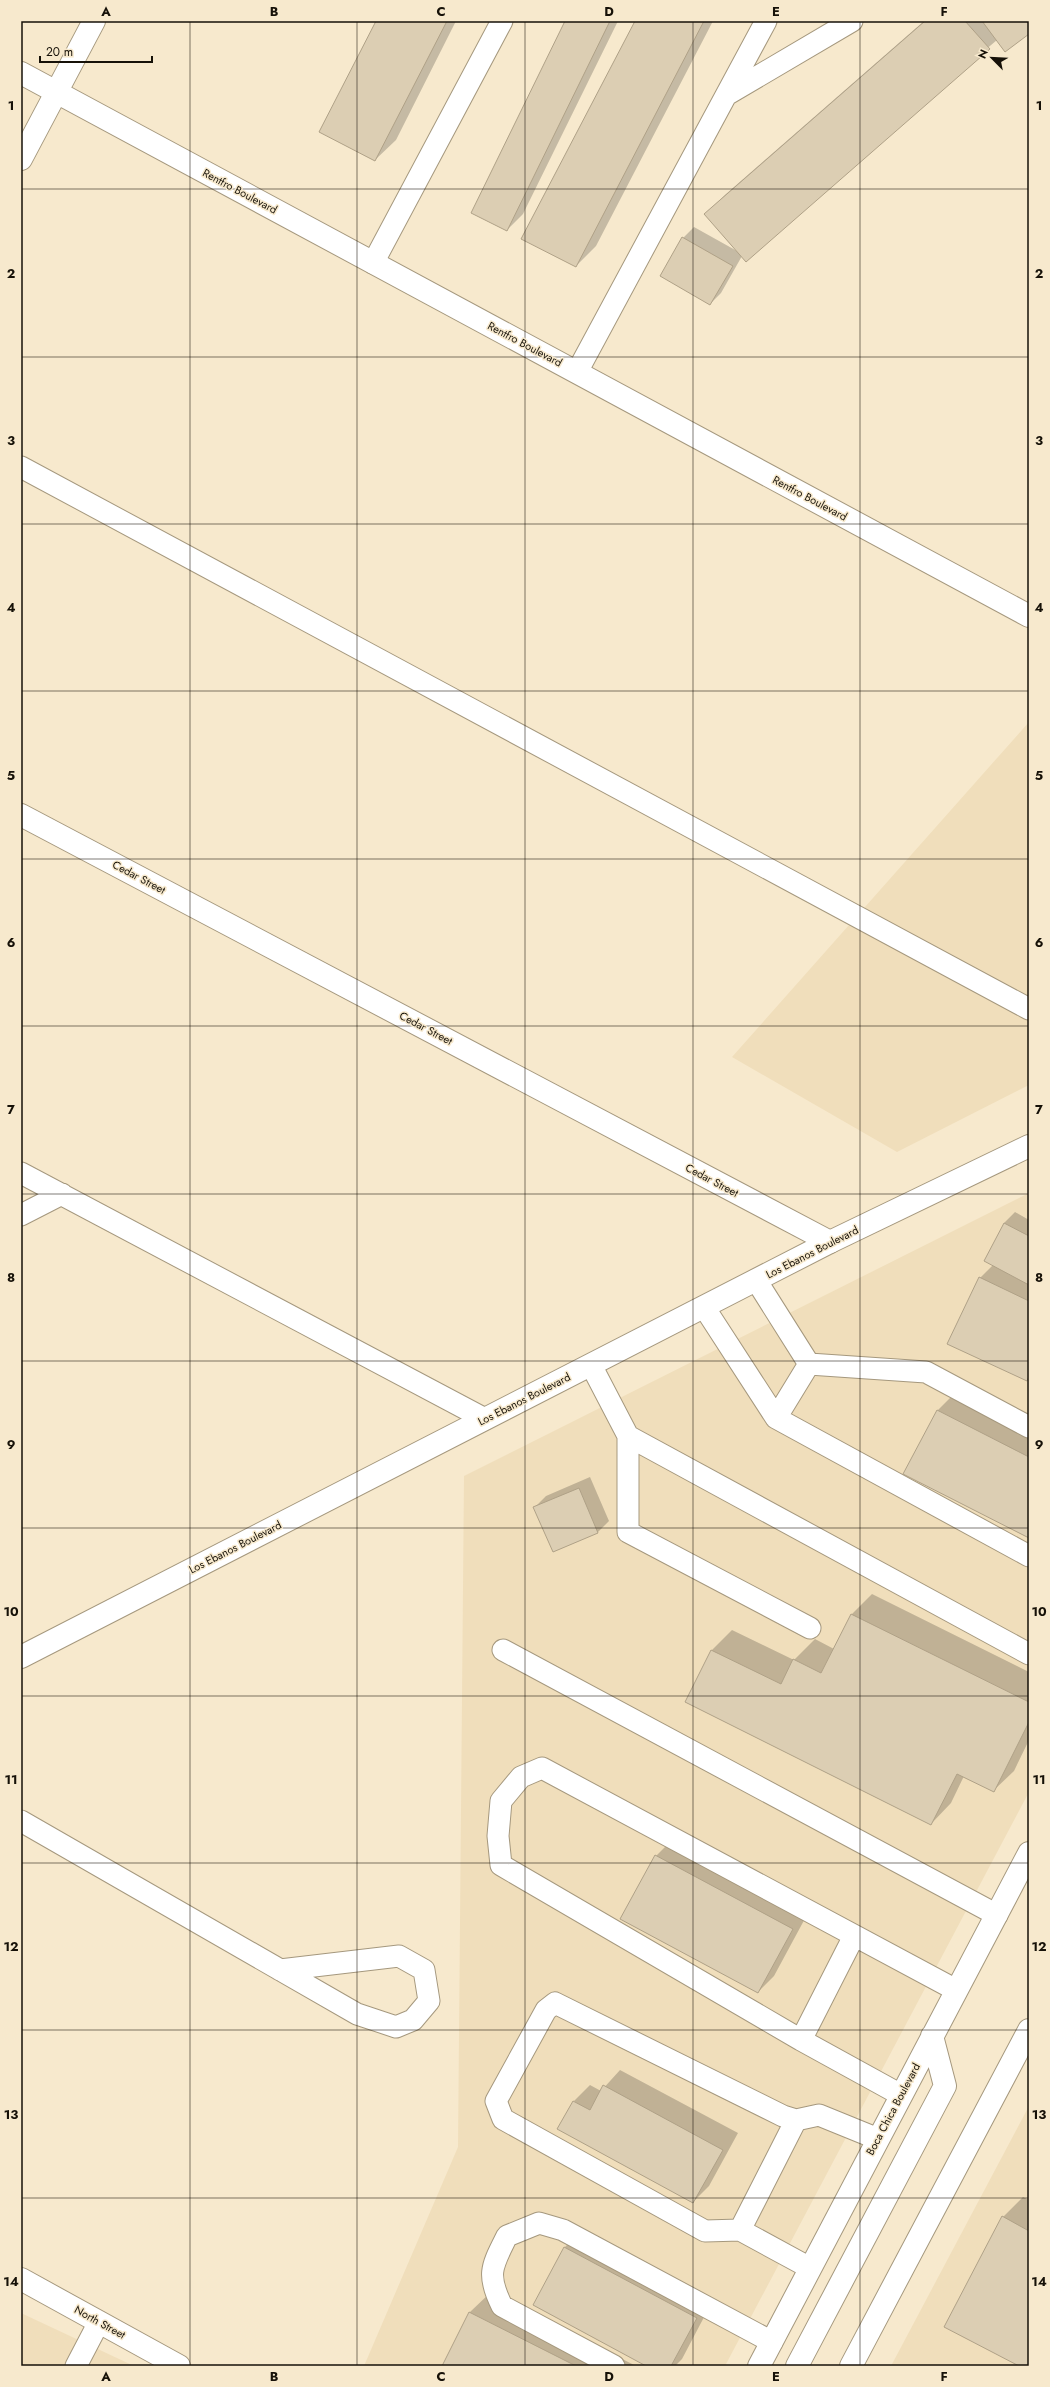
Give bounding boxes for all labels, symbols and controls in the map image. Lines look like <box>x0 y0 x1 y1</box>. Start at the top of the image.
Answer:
text: A <box>100 2 111 21</box>
text: B <box>270 2 279 21</box>
text: C <box>436 2 446 21</box>
text: D <box>604 2 614 21</box>
text: E <box>772 2 780 21</box>
text: F <box>940 2 948 21</box>
scale bar <box>40 38 152 64</box>
north arrow <box>972 38 1012 78</box>
text: 20 m <box>46 43 73 61</box>
text: N <box>974 47 992 61</box>
text: 1 <box>8 96 14 115</box>
text: 1 <box>1036 96 1042 115</box>
street label: Rentfro Boulevard <box>200 165 280 217</box>
text: 2 <box>7 264 15 283</box>
text: 2 <box>1035 264 1043 283</box>
street label: Rentfro Boulevard <box>485 318 565 370</box>
text: 3 <box>7 431 15 450</box>
text: 3 <box>1035 431 1043 450</box>
street label: Rentfro Boulevard <box>770 472 850 524</box>
text: 4 <box>6 598 16 617</box>
text: 4 <box>1034 598 1044 617</box>
text: 5 <box>7 766 15 785</box>
text: 5 <box>1035 766 1043 785</box>
street label: Cedar Street <box>110 856 169 898</box>
text: 6 <box>7 933 16 952</box>
text: 6 <box>1035 933 1044 952</box>
street label: Cedar Street <box>397 1007 456 1049</box>
text: 7 <box>7 1100 15 1119</box>
text: 7 <box>1035 1100 1043 1119</box>
street label: Cedar Street <box>683 1159 742 1201</box>
street label: Los Ebanos Boulevard <box>763 1222 861 1282</box>
text: 8 <box>7 1268 15 1287</box>
text: 8 <box>1035 1268 1043 1287</box>
street label: Los Ebanos Boulevard <box>475 1369 573 1429</box>
text: 9 <box>7 1435 16 1454</box>
text: 9 <box>1035 1435 1044 1454</box>
street label: Los Ebanos Boulevard <box>186 1517 284 1577</box>
text: 10 <box>3 1602 19 1621</box>
text: 10 <box>1031 1602 1047 1621</box>
text: 11 <box>4 1770 18 1789</box>
text: 11 <box>1032 1770 1046 1789</box>
text: 12 <box>3 1937 19 1956</box>
text: 12 <box>1031 1937 1047 1956</box>
street label: Boca Chica Boulevard <box>862 2060 924 2158</box>
text: 13 <box>4 2105 18 2124</box>
text: 13 <box>1032 2105 1046 2124</box>
text: 14 <box>3 2272 19 2291</box>
text: 14 <box>1031 2272 1047 2291</box>
street label: North Street <box>72 2301 129 2343</box>
text: A <box>100 2367 111 2386</box>
text: B <box>270 2367 279 2386</box>
text: C <box>436 2367 446 2386</box>
text: D <box>604 2367 614 2386</box>
text: E <box>772 2367 780 2386</box>
text: F <box>940 2367 948 2386</box>

